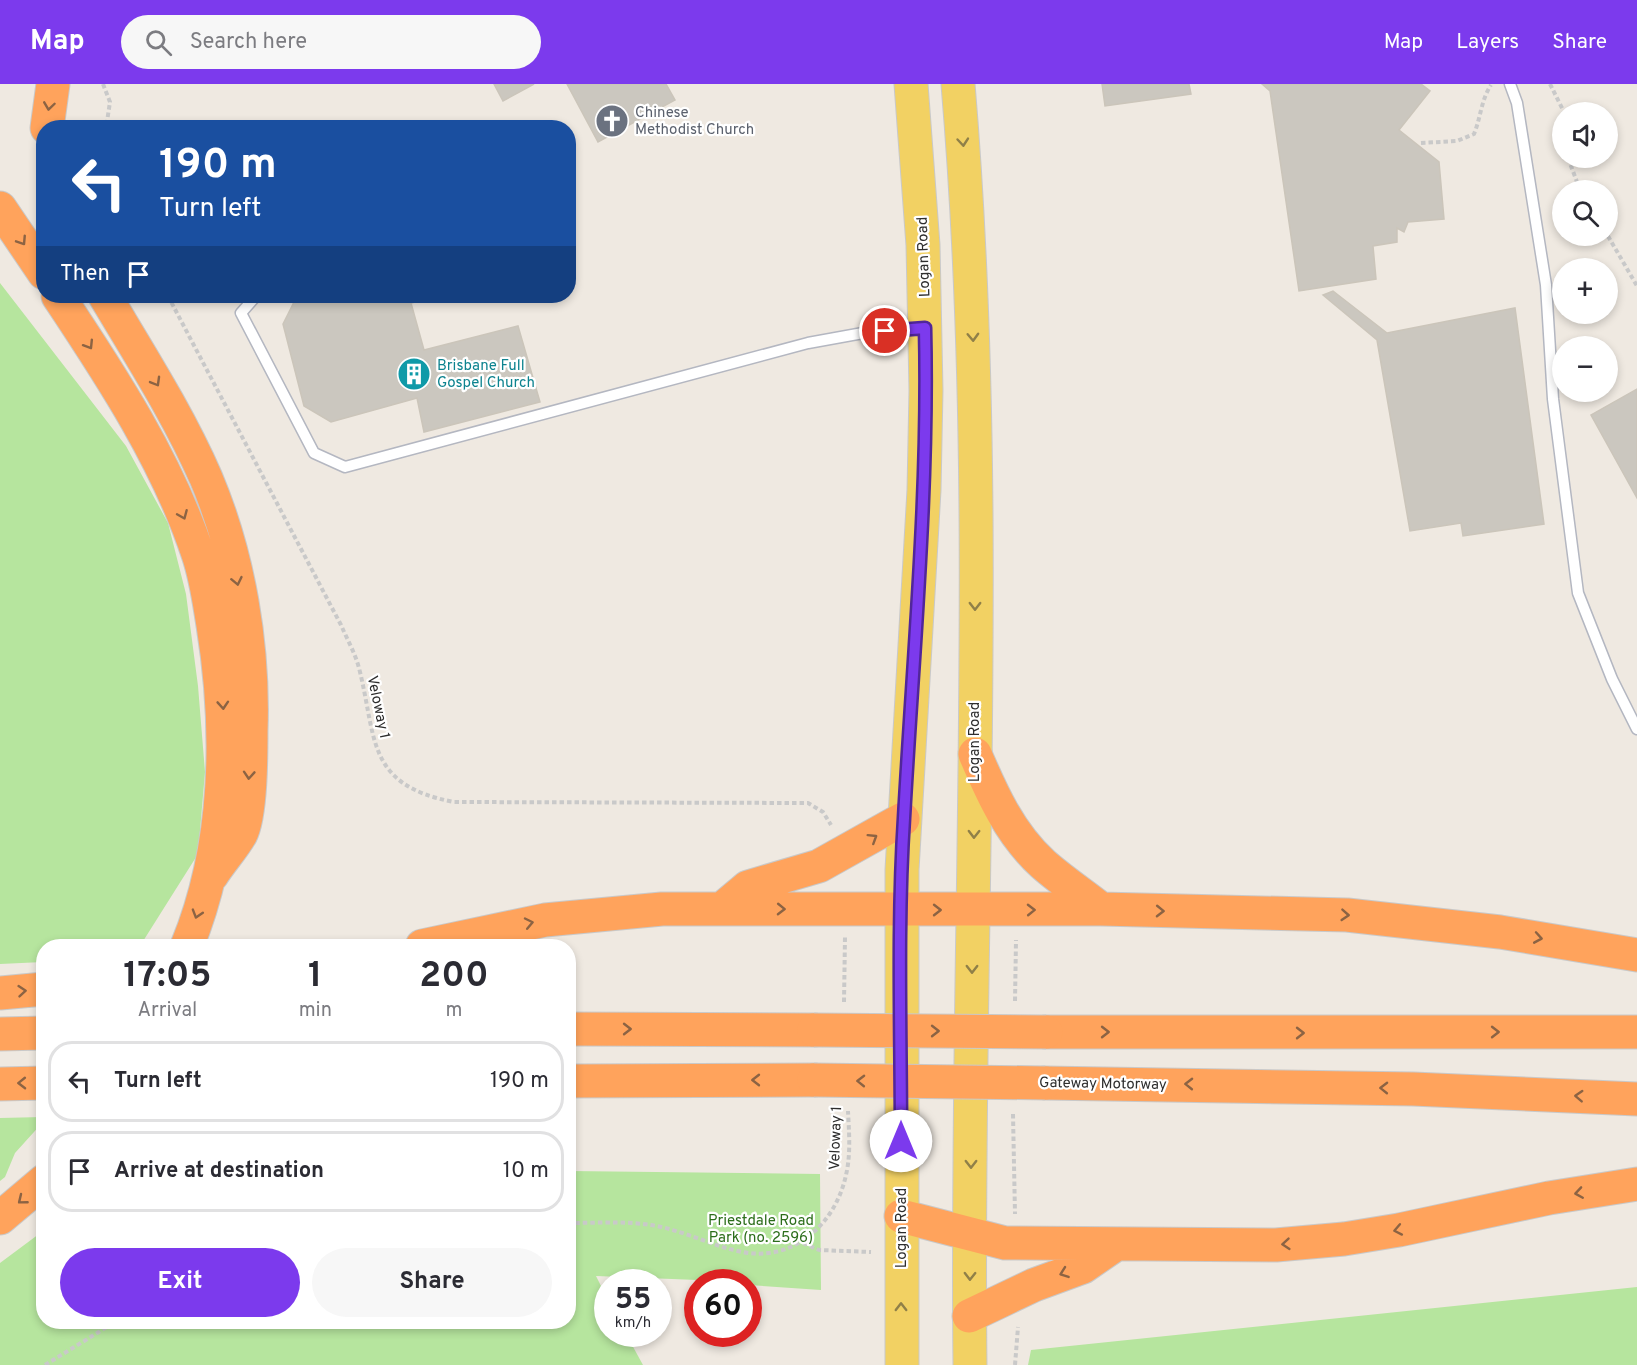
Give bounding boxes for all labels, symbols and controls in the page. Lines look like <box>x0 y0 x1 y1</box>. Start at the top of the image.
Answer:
search box <box>121 15 541 69</box>
text: Map <box>30 24 85 60</box>
icon: search <box>142 26 175 59</box>
text: Search here <box>190 29 307 56</box>
text: Map <box>1384 29 1423 56</box>
text: Layers <box>1456 29 1519 56</box>
text: Share <box>1552 29 1607 56</box>
one-way arrow <box>44 101 56 110</box>
map controls <box>1552 102 1618 402</box>
button: sound <box>1552 102 1618 168</box>
church icon: Chinese Methodist Church <box>594 103 630 139</box>
place label: Chinese Methodist Church <box>635 104 754 140</box>
one-way arrow <box>956 138 969 147</box>
text: 190 m <box>159 140 277 193</box>
icon: left <box>60 144 138 222</box>
button: search <box>1552 180 1618 246</box>
text: Turn left <box>159 192 261 226</box>
street label: Logan Road <box>914 216 935 297</box>
one-way arrow <box>15 234 26 245</box>
icon: arrive <box>122 258 155 291</box>
button: + <box>1552 258 1618 324</box>
text: Then <box>60 261 110 288</box>
pin <box>859 305 910 356</box>
icon: arrive <box>868 314 901 347</box>
one-way arrow <box>967 332 979 341</box>
button: − <box>1552 336 1618 402</box>
one-way arrow <box>82 339 94 349</box>
building icon: Brisbane Full Gospel Church <box>396 356 432 392</box>
place label: Brisbane Full Gospel Church <box>437 357 535 393</box>
one-way arrow <box>149 376 161 386</box>
one-way arrow <box>176 509 188 520</box>
one-way arrow <box>230 576 243 586</box>
one-way arrow <box>969 601 981 610</box>
street label: Veloway 1 <box>362 674 393 741</box>
one-way arrow <box>216 701 229 710</box>
street label: Logan Road <box>966 702 985 782</box>
one-way arrow <box>243 770 256 779</box>
one-way arrow <box>968 829 980 838</box>
one-way arrow <box>867 834 877 846</box>
one-way arrow <box>777 903 786 915</box>
one-way arrow <box>932 904 941 917</box>
one-way arrow <box>1026 904 1035 917</box>
one-way arrow <box>1155 905 1164 917</box>
one-way arrow <box>192 908 205 919</box>
one-way arrow <box>1340 909 1349 922</box>
one-way arrow <box>524 918 534 931</box>
one-way arrow <box>1534 932 1543 944</box>
text: 17:05 <box>123 954 211 1000</box>
text: 1 <box>308 954 323 1000</box>
text: 200 <box>419 954 489 1000</box>
one-way arrow <box>966 965 978 974</box>
one-way arrow <box>17 985 26 998</box>
text: Arrival <box>138 998 197 1024</box>
text: min <box>299 998 332 1024</box>
text: m <box>445 998 462 1024</box>
one-way arrow <box>622 1023 631 1035</box>
one-way arrow <box>931 1025 940 1037</box>
one-way arrow <box>1100 1026 1109 1038</box>
one-way arrow <box>1490 1026 1499 1039</box>
one-way arrow <box>1295 1027 1304 1039</box>
icon: left <box>63 1065 96 1098</box>
text: Turn left <box>114 1068 202 1095</box>
text: 190 m <box>490 1068 549 1095</box>
one-way arrow <box>751 1074 760 1086</box>
one-way arrow <box>856 1074 865 1087</box>
street label: Gateway Motorway <box>1039 1074 1167 1095</box>
one-way arrow <box>17 1077 26 1090</box>
one-way arrow <box>1184 1078 1193 1090</box>
one-way arrow <box>1379 1082 1388 1094</box>
one-way arrow <box>1574 1090 1583 1102</box>
street label: Veloway 1 <box>826 1106 847 1170</box>
position arrow <box>869 1109 933 1173</box>
icon: arrive <box>63 1155 96 1188</box>
text: Arrive at destination <box>114 1158 324 1185</box>
text: 10 m <box>503 1158 549 1185</box>
one-way arrow <box>965 1160 977 1169</box>
one-way arrow <box>1575 1186 1585 1199</box>
street label: Logan Road <box>893 1188 912 1268</box>
one-way arrow <box>18 1193 29 1204</box>
park label: Priestdale Road Park (no. 2596) <box>708 1212 814 1248</box>
one-way arrow <box>1394 1223 1404 1236</box>
one-way arrow <box>1281 1237 1290 1250</box>
button: Exit <box>60 1248 300 1317</box>
button: Share <box>312 1248 552 1317</box>
one-way arrow <box>1060 1266 1070 1279</box>
speed limit sign: 60 <box>684 1269 762 1347</box>
one-way arrow <box>964 1272 976 1281</box>
text: 55 <box>615 1282 651 1319</box>
one-way arrow <box>895 1302 908 1311</box>
text: km/h <box>615 1314 651 1333</box>

